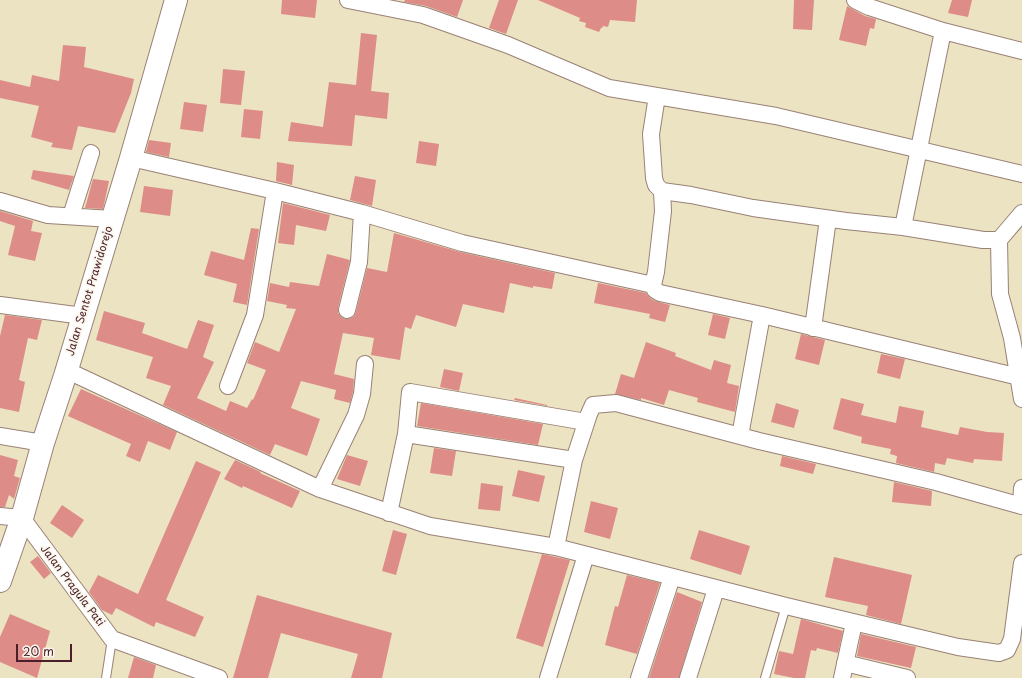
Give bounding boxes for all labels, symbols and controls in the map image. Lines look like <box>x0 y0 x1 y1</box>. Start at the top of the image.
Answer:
street label: Jalan Sentot Prawidorejo <box>64 225 116 357</box>
street label: Jalan Pragula Pati <box>37 543 107 629</box>
scale bar <box>18 636 74 662</box>
text: 20 m <box>23 642 54 660</box>

